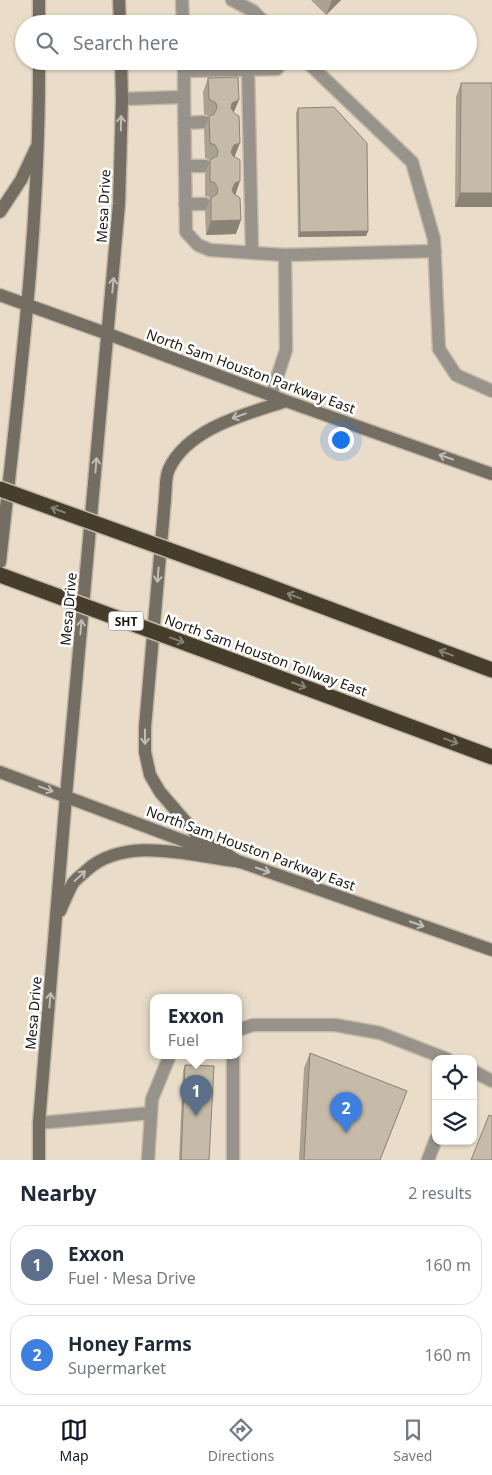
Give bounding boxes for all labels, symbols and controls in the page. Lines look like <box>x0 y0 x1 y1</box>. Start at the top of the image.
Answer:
search box <box>15 15 477 70</box>
icon: search <box>33 29 61 57</box>
text: Search here <box>73 30 179 56</box>
one-way arrow <box>116 115 126 132</box>
street label: Mesa Drive <box>92 169 114 243</box>
one-way arrow <box>108 277 117 293</box>
street label: North Sam Houston Parkway East <box>144 324 358 418</box>
one-way arrow <box>232 412 248 421</box>
your location <box>328 427 354 453</box>
one-way arrow <box>439 452 455 462</box>
one-way arrow <box>91 457 101 473</box>
one-way arrow <box>51 505 67 514</box>
one-way arrow <box>154 567 163 583</box>
street label: Mesa Drive <box>55 572 81 646</box>
one-way arrow <box>287 591 302 600</box>
street label: North Sam Houston Tollway East <box>162 609 370 701</box>
road number: SHT <box>108 612 144 630</box>
one-way arrow <box>76 619 86 635</box>
one-way arrow <box>169 636 184 645</box>
one-way arrow <box>439 648 455 657</box>
one-way arrow <box>290 681 306 690</box>
one-way arrow <box>140 728 150 745</box>
one-way arrow <box>443 737 458 747</box>
one-way arrow <box>37 785 53 794</box>
street label: North Sam Houston Parkway East <box>144 801 358 895</box>
one-way arrow <box>255 866 271 875</box>
one-way arrow <box>74 871 87 882</box>
one-way arrow <box>409 920 424 929</box>
street label: Mesa Drive <box>20 976 46 1050</box>
one-way arrow <box>45 993 54 1009</box>
popup <box>150 994 242 1059</box>
text: Exxon <box>168 1003 224 1029</box>
text: Fuel <box>168 1029 199 1051</box>
map controls <box>432 1055 477 1145</box>
button: locate <box>432 1055 477 1100</box>
pin: 1 <box>180 1075 212 1116</box>
pin: 2 <box>330 1092 362 1133</box>
button: layers <box>432 1100 477 1145</box>
text: Nearby <box>20 1179 96 1207</box>
text: 2 results <box>408 1182 472 1204</box>
text: Exxon <box>68 1241 124 1267</box>
text: 1 <box>32 1254 42 1276</box>
text: 160 m <box>424 1254 471 1276</box>
text: Fuel · Mesa Drive <box>68 1267 196 1289</box>
text: Honey Farms <box>68 1331 192 1357</box>
text: 2 <box>32 1344 42 1366</box>
text: 160 m <box>424 1344 471 1366</box>
text: Supermarket <box>68 1357 166 1379</box>
tab: Map <box>60 1416 89 1465</box>
tab: Directions <box>208 1416 274 1465</box>
tab: Saved <box>393 1416 432 1465</box>

